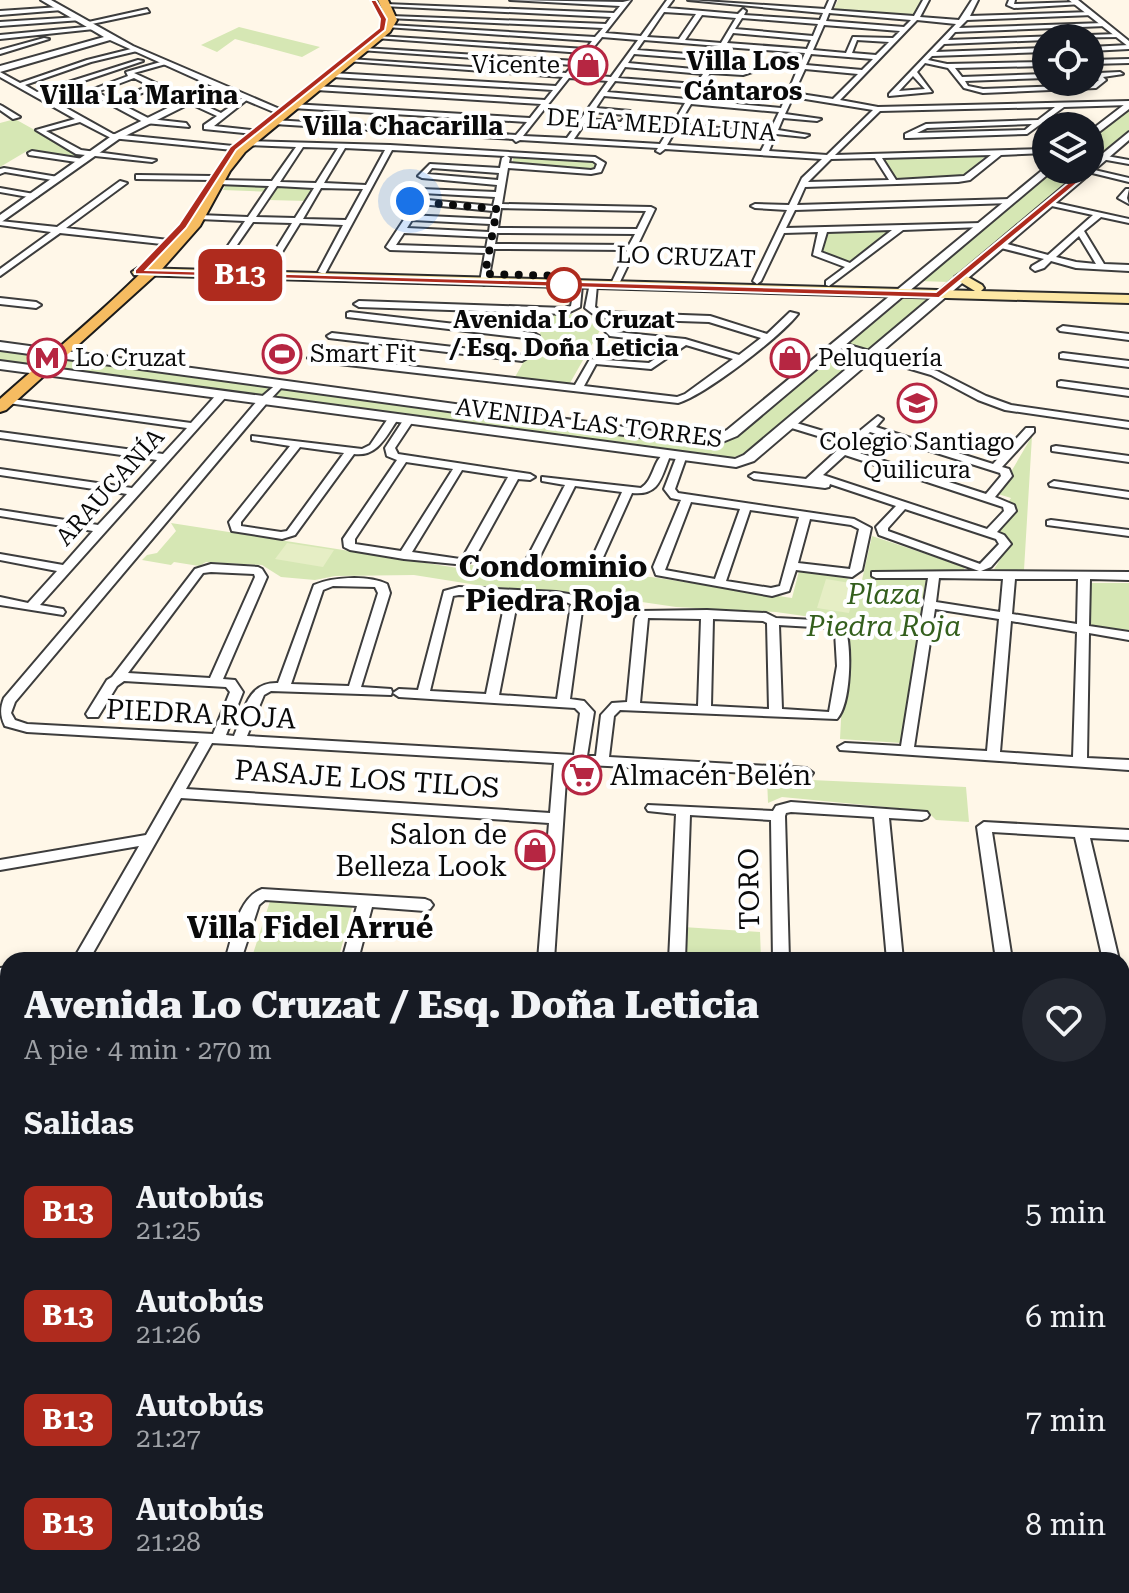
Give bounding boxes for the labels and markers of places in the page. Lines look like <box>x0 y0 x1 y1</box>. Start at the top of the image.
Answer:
shop icon: Vicente <box>567 44 609 86</box>
place label: Vicente <box>472 51 560 79</box>
marker: Avenida Lo Cruzat / Esq. Doña Leticia <box>547 268 581 302</box>
place label: Avenida Lo Cruzat / Esq. Doña Leticia <box>449 306 678 362</box>
sports icon: Smart Fit <box>261 333 303 375</box>
metro station icon: Lo Cruzat <box>26 337 68 379</box>
shop icon: Peluquería <box>769 337 811 379</box>
place label: Smart Fit <box>310 340 416 368</box>
place label: Lo Cruzat <box>75 344 186 372</box>
place label: Peluquería <box>818 344 942 372</box>
school or university icon: Colegio Santiago Quilicura <box>896 382 938 424</box>
place label: Colegio Santiago Quilicura <box>819 428 1015 484</box>
supermarket icon: Almacén Belén <box>561 754 603 796</box>
place label: Almacén Belén <box>610 759 811 792</box>
place label: Salon de Belleza Look <box>335 818 507 883</box>
shop icon: Salon de Belleza Look <box>514 829 556 871</box>

